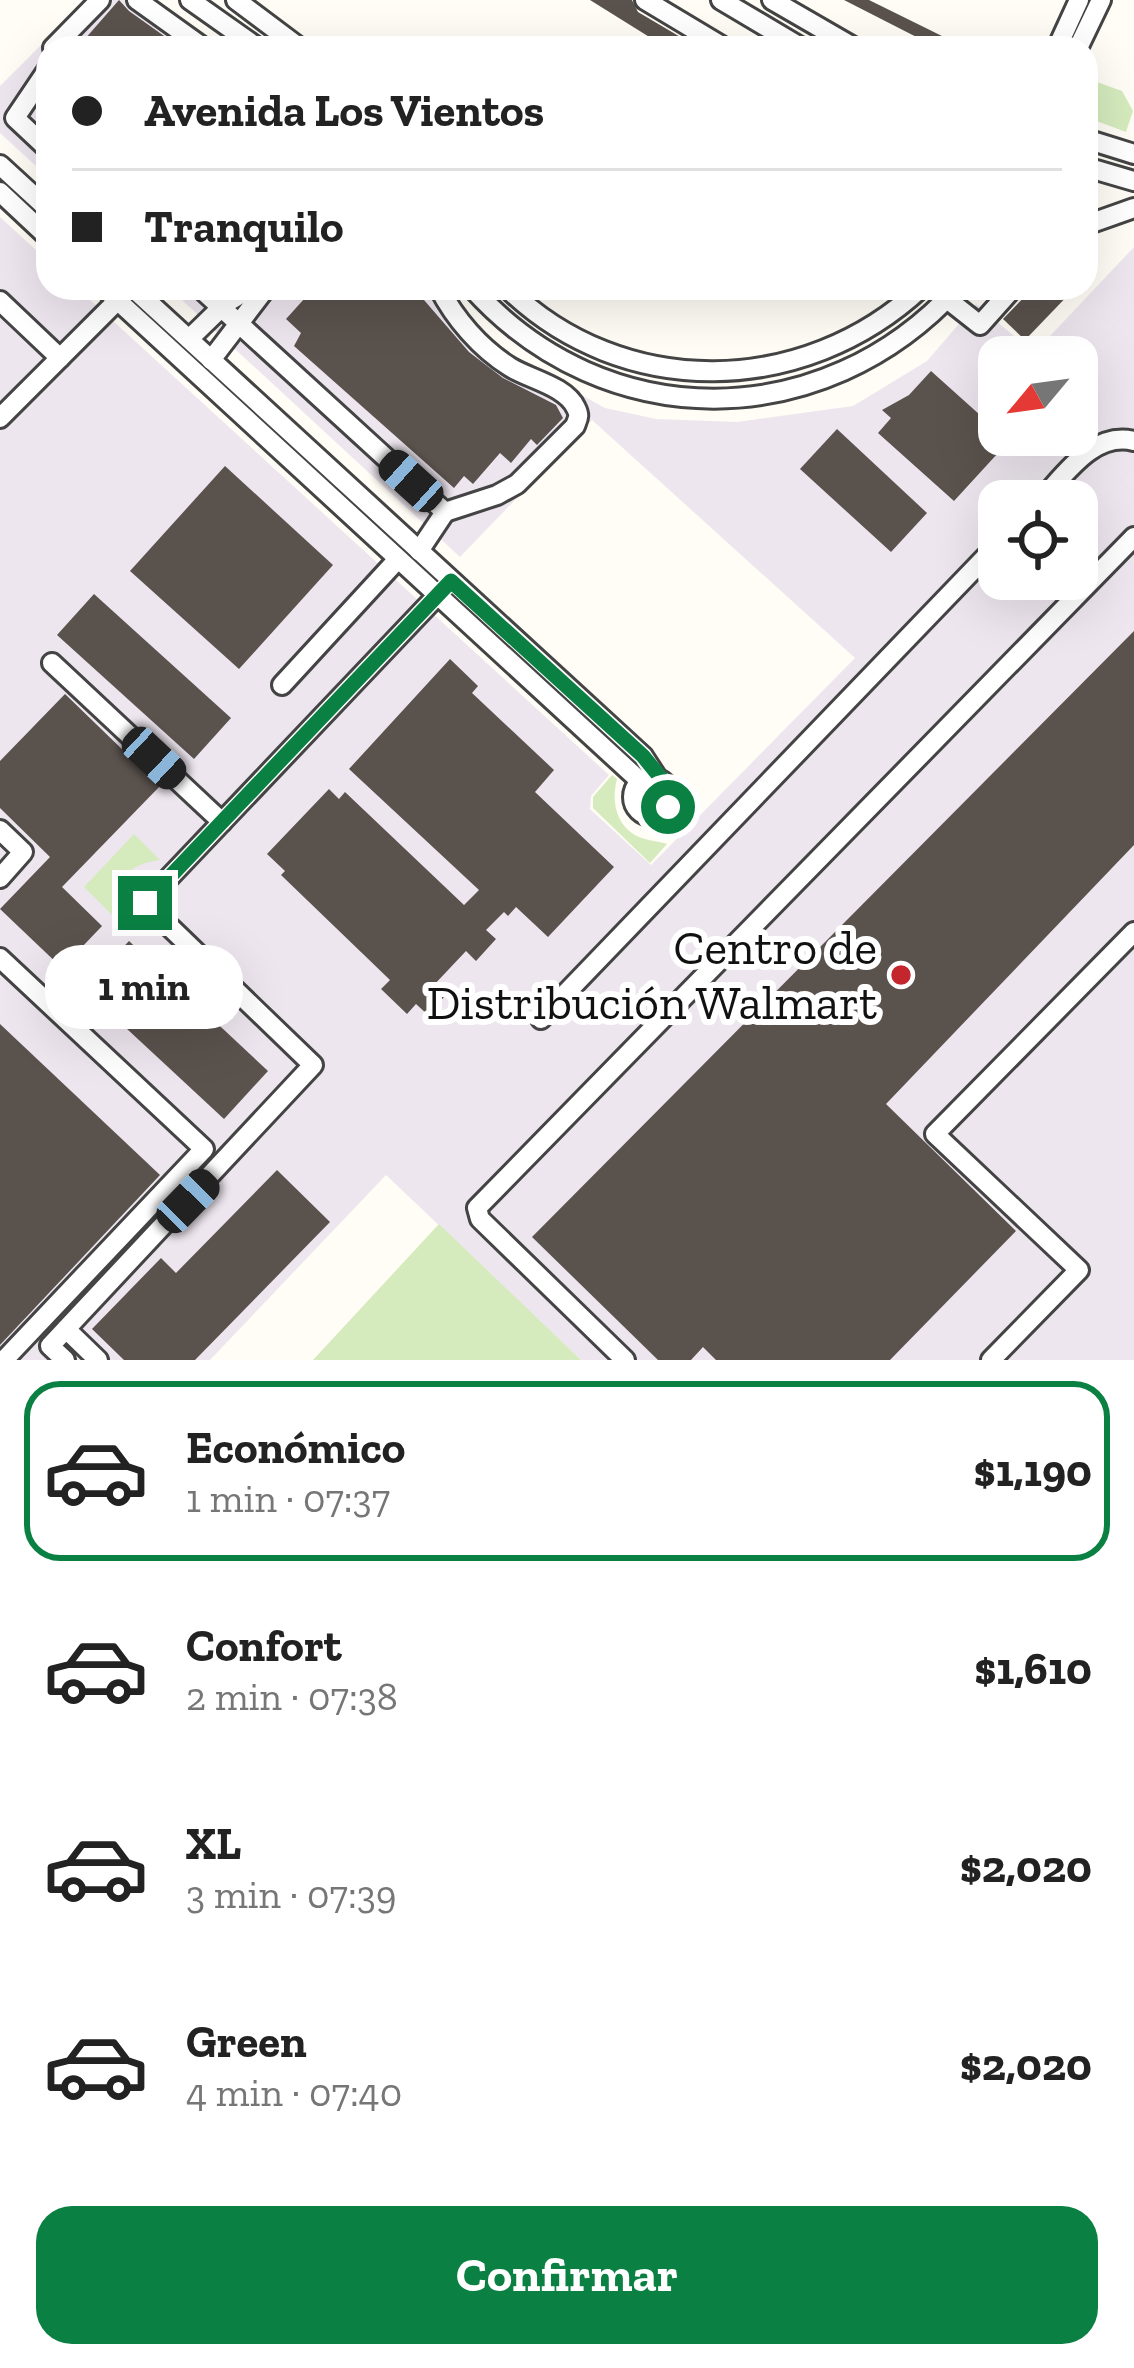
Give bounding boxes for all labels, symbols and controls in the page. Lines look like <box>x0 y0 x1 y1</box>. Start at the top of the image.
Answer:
text: Avenida Los Vientos <box>144 84 544 138</box>
text: Tranquilo <box>144 200 344 254</box>
north arrow <box>978 336 1098 456</box>
map controls <box>978 336 1098 600</box>
car <box>372 444 450 518</box>
button: locate <box>978 480 1098 600</box>
car <box>115 720 193 796</box>
route start <box>641 780 695 834</box>
route end <box>118 876 172 930</box>
place label: Centro de Distribución Walmart <box>426 919 877 1031</box>
callout: 1 min <box>46 945 244 1029</box>
marker: Centro de Distribución Walmart <box>888 962 914 988</box>
text: 1 min <box>98 963 190 1010</box>
car <box>150 1163 226 1239</box>
icon: car <box>42 1417 150 1525</box>
text: Económico <box>186 1421 405 1475</box>
text: $1,190 <box>974 1444 1092 1498</box>
text: 1 min · 07:37 <box>186 1475 390 1522</box>
icon: car <box>42 1615 150 1723</box>
text: Confort <box>186 1619 342 1673</box>
text: $1,610 <box>974 1642 1092 1696</box>
text: 2 min · 07:38 <box>186 1673 398 1720</box>
icon: car <box>42 1813 150 1921</box>
text: XL <box>186 1817 241 1871</box>
text: $2,020 <box>960 1840 1092 1894</box>
text: 3 min · 07:39 <box>186 1871 396 1918</box>
icon: car <box>42 2011 150 2119</box>
text: Green <box>186 2015 307 2069</box>
text: $2,020 <box>960 2038 1092 2092</box>
text: 4 min · 07:40 <box>186 2069 402 2116</box>
button: Confirmar <box>36 2206 1098 2344</box>

